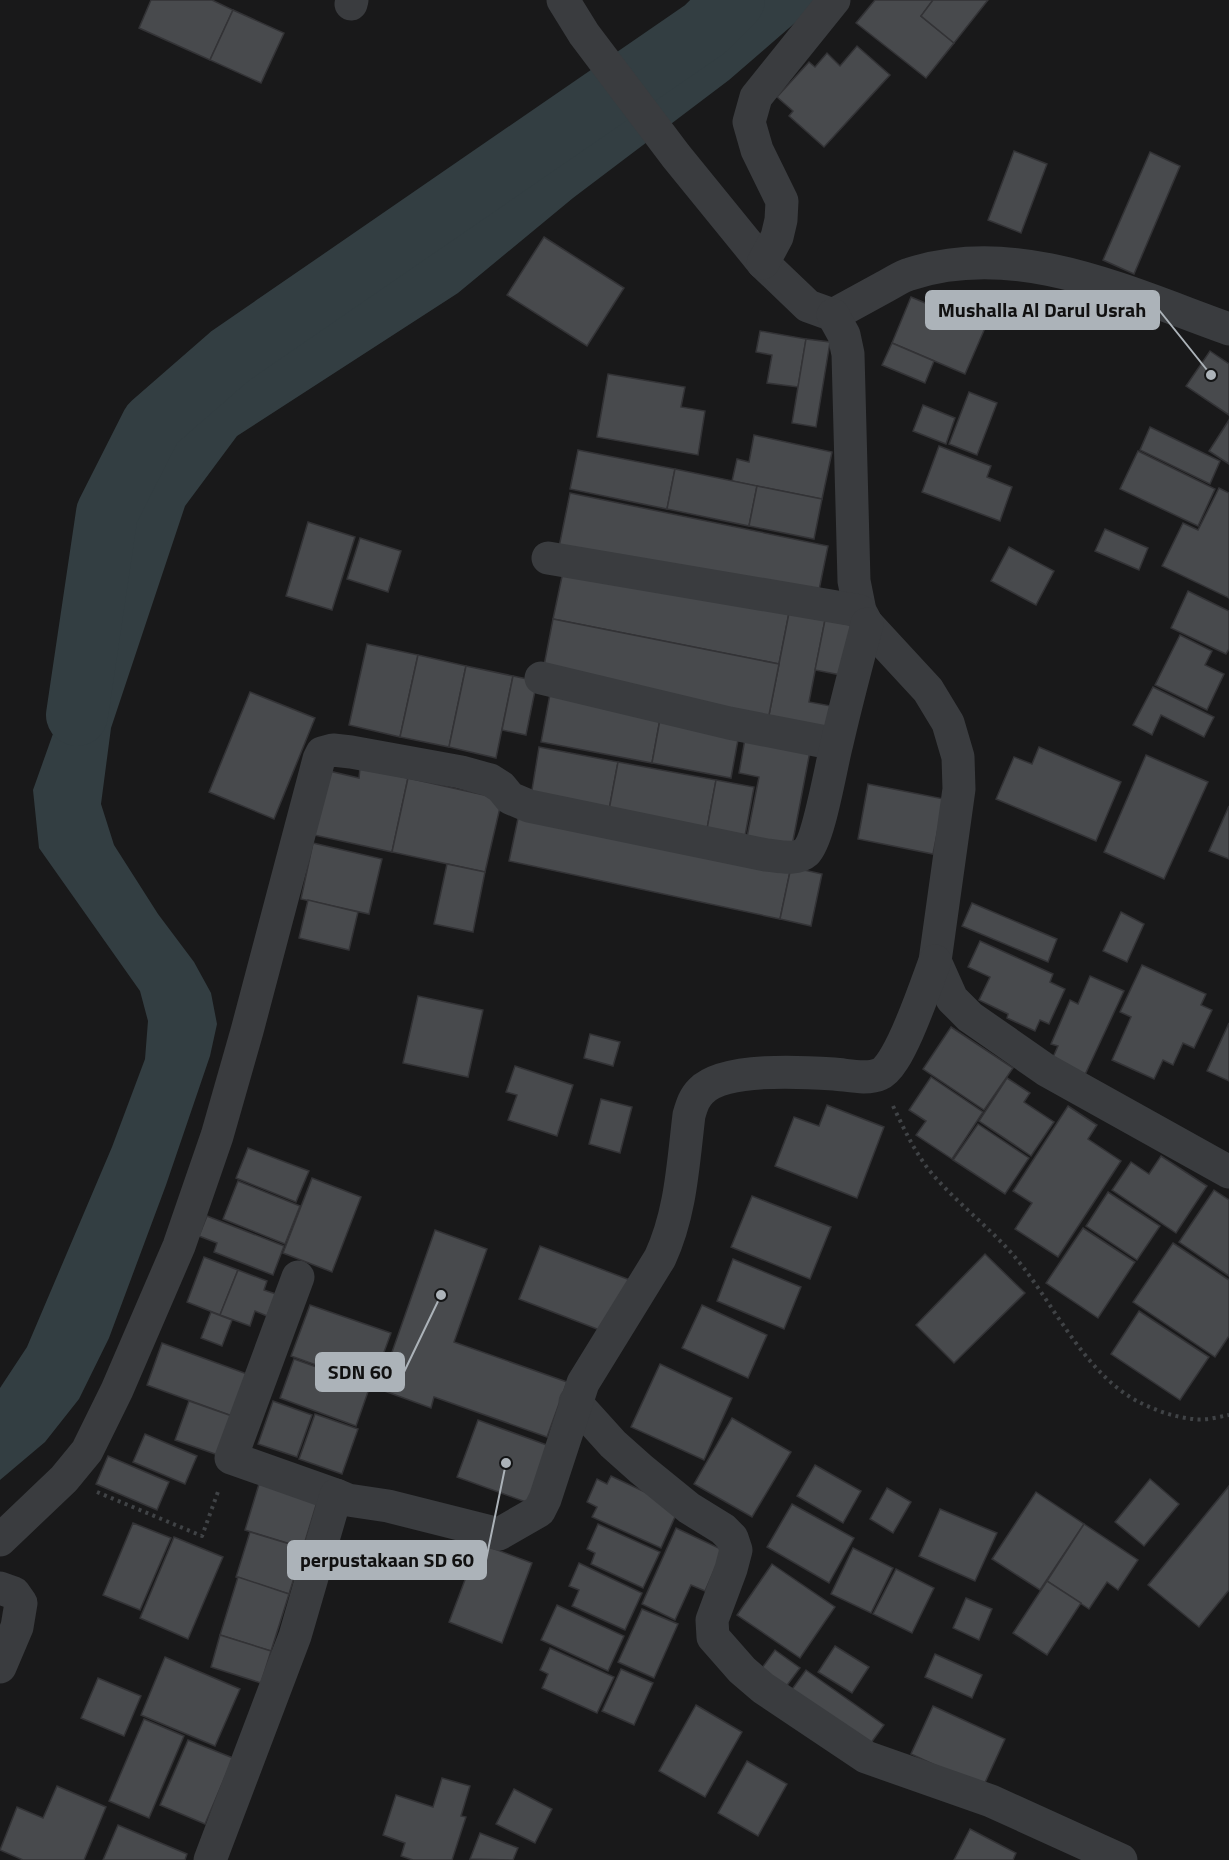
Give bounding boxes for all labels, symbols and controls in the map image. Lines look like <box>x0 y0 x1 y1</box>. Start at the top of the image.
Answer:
callout: Mushalla Al Darul Usrah <box>926 291 1159 329</box>
text: Mushalla Al Darul Usrah <box>938 294 1146 325</box>
callout: SDN 60 <box>316 1353 404 1391</box>
text: SDN 60 <box>328 1356 392 1387</box>
callout: perpustakaan SD 60 <box>288 1541 486 1579</box>
text: perpustakaan SD 60 <box>300 1544 474 1575</box>

